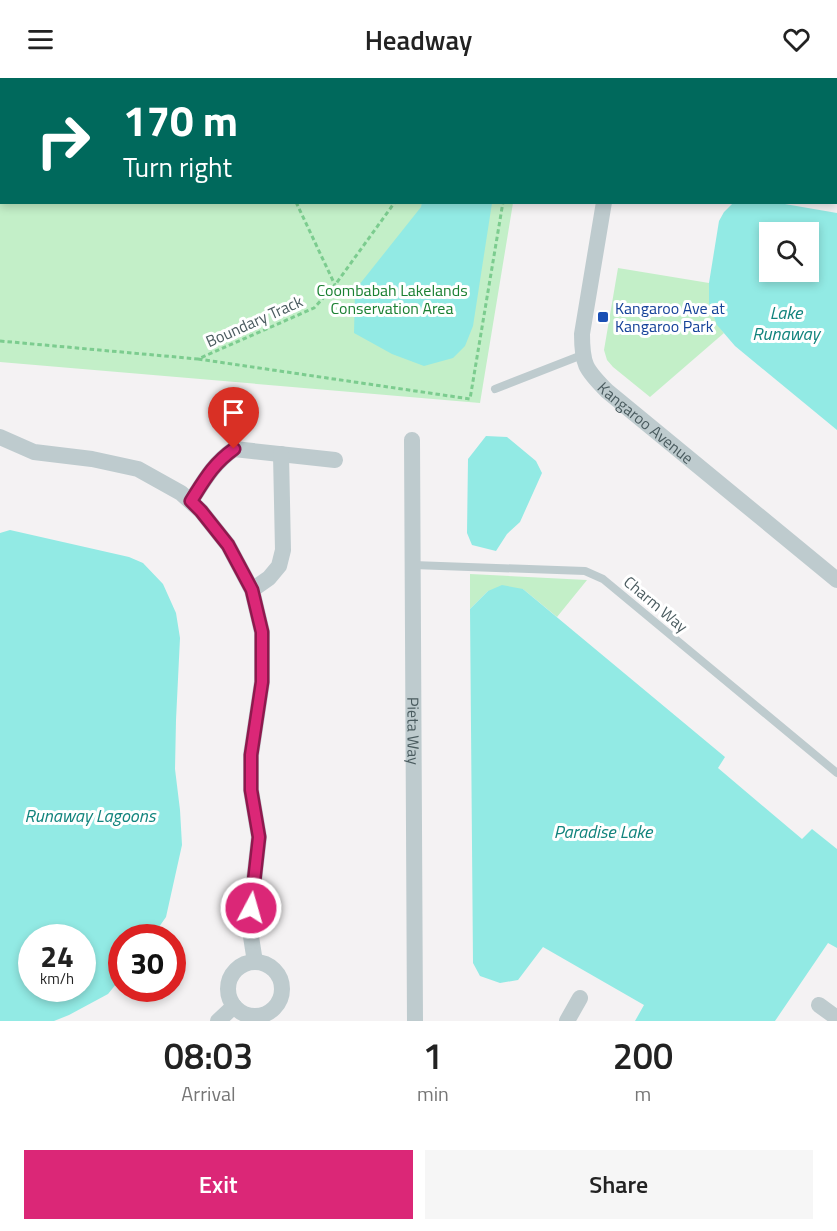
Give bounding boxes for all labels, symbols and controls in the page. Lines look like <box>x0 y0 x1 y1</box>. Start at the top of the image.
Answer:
text: Headway <box>365 19 472 60</box>
icon: menu <box>24 23 57 56</box>
icon: heart <box>780 23 813 56</box>
text: 170 m <box>123 88 238 152</box>
icon: right <box>24 102 102 180</box>
text: Turn right <box>123 146 232 187</box>
map controls <box>759 222 819 282</box>
button: search <box>759 222 819 282</box>
park label: Coombabah Lakelands Conservation Area <box>316 278 468 320</box>
street label: Boundary Track <box>202 289 307 353</box>
place label: Kangaroo Ave at Kangaroo Park <box>615 296 725 338</box>
water label: Lake Runaway <box>752 299 821 347</box>
marker: Kangaroo Ave at Kangaroo Park <box>596 310 610 324</box>
street label: Kangaroo Avenue <box>592 376 699 470</box>
pin <box>208 387 259 449</box>
icon: arrive <box>217 396 250 429</box>
street label: Charm Way <box>619 570 694 638</box>
street label: Pieta Way <box>401 697 426 765</box>
water label: Runaway Lagoons <box>25 802 157 829</box>
water label: Paradise Lake <box>554 818 654 845</box>
position arrow <box>219 876 283 940</box>
speed limit sign: 30 <box>108 924 186 1002</box>
text: 24 <box>40 933 74 979</box>
text: km/h <box>40 967 74 990</box>
text: 08:03 <box>164 1028 253 1083</box>
text: 1 <box>423 1028 443 1083</box>
text: 200 <box>613 1028 673 1083</box>
text: Arrival <box>181 1078 236 1109</box>
text: min <box>417 1078 449 1109</box>
text: m <box>635 1078 651 1109</box>
button: Exit <box>24 1150 413 1219</box>
button: Share <box>425 1150 813 1219</box>

